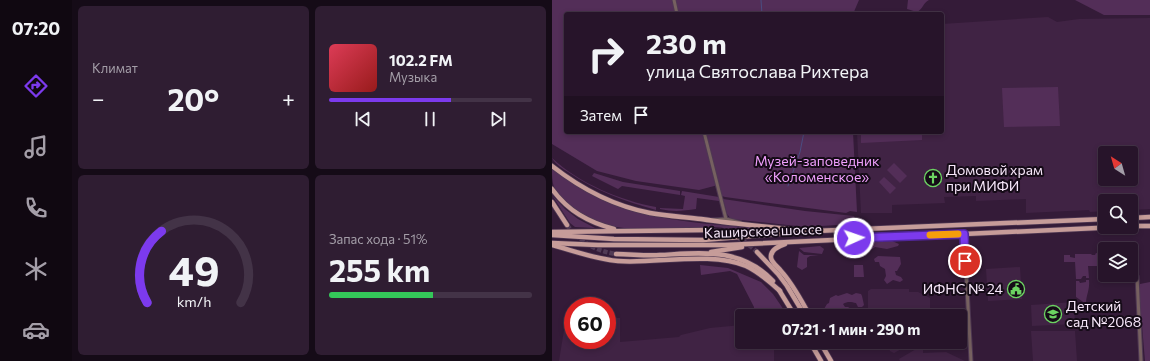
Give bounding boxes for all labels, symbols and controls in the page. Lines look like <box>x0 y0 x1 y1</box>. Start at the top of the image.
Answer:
text: 07:20 <box>12 17 60 39</box>
text: 230 m <box>646 26 727 60</box>
icon: right <box>580 28 632 80</box>
text: 102.2 FM <box>389 51 453 69</box>
text: Климат <box>92 60 138 76</box>
text: улица Святослава Рихтера <box>646 60 869 82</box>
text: Музыка <box>389 69 437 85</box>
icon: directions <box>22 72 50 100</box>
text: 20° <box>167 80 219 117</box>
text: − <box>92 85 105 112</box>
text: + <box>282 85 295 112</box>
icon: arrive <box>630 104 652 126</box>
text: Затем <box>580 106 622 124</box>
icon: previous <box>352 108 374 130</box>
icon: pause <box>419 108 441 130</box>
icon: next <box>487 108 509 130</box>
icon: music <box>22 133 50 161</box>
north arrow <box>1098 146 1138 186</box>
map controls <box>1098 146 1138 282</box>
park label: Музей-заповедник «Коломенское» <box>754 152 880 185</box>
place label: Домовой храм при МИФИ <box>946 161 1043 194</box>
church icon: Домовой храм при МИФИ <box>923 168 943 188</box>
icon: phone <box>22 194 50 222</box>
button: search <box>1098 194 1138 234</box>
position arrow <box>833 217 875 259</box>
street label: Каширское шоссе <box>704 220 822 241</box>
text: Запас хода · 51% <box>329 231 427 247</box>
button: layers <box>1098 242 1138 282</box>
text: 49 <box>168 244 219 295</box>
pin <box>948 244 982 278</box>
icon: arrive <box>954 250 976 272</box>
text: 255 km <box>329 251 430 288</box>
icon: climate <box>22 255 50 283</box>
public building icon: ИФНС № 24 <box>1006 279 1026 299</box>
place label: ИФНС № 24 <box>923 280 1004 297</box>
text: km/h <box>176 291 211 309</box>
speed limit sign: 60 <box>564 297 616 349</box>
place label: Детский сад №2068 <box>1066 297 1141 330</box>
school or university icon: Детский сад №2068 <box>1043 304 1063 324</box>
icon: car <box>22 316 50 344</box>
text: 07:21 · 1 мин · 290 m <box>782 320 920 338</box>

